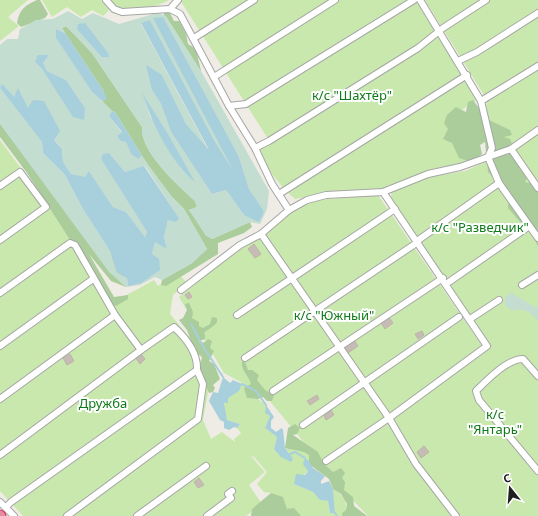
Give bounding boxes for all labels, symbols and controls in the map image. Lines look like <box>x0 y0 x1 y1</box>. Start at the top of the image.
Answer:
park label: к/с "Шахтёр" <box>312 86 392 104</box>
park label: к/с "Разведчик" <box>431 218 529 236</box>
park label: к/с "Южный" <box>294 306 374 324</box>
park label: Дружба <box>79 394 127 412</box>
park label: к/с "Янтарь" <box>468 405 522 438</box>
north arrow <box>490 468 530 508</box>
text: С <box>501 470 513 486</box>

